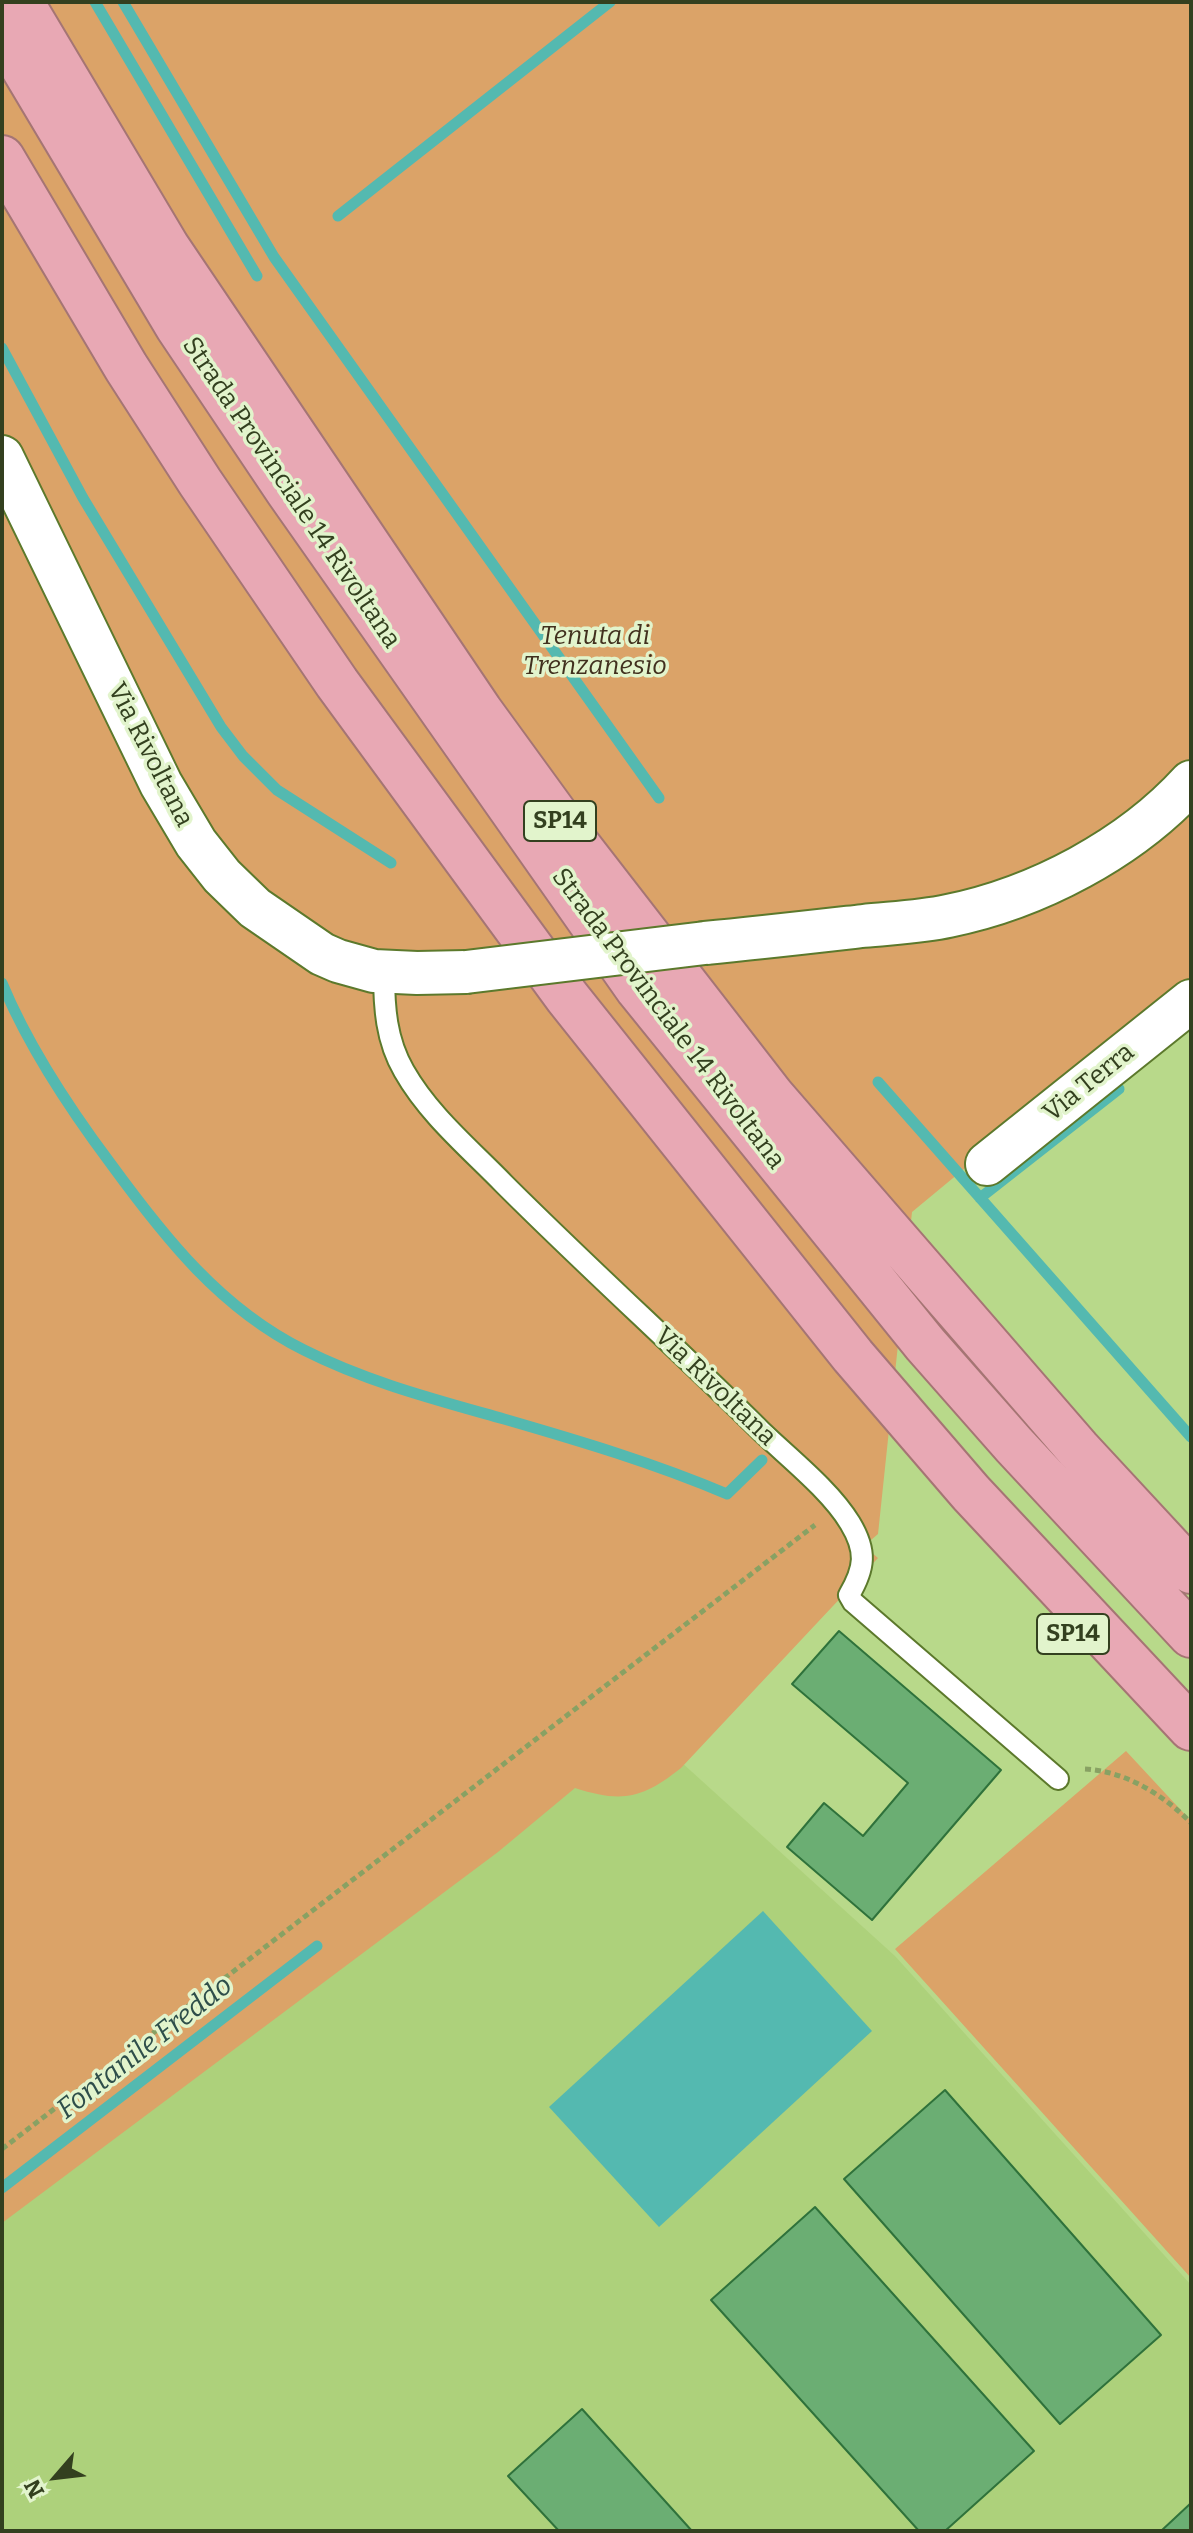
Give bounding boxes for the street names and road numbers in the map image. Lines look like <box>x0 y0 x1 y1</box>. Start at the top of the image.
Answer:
street label: Strada Provinciale 14 Rivoltana <box>175 332 407 654</box>
street label: Via Rivoltana <box>100 678 200 832</box>
road number: SP14 <box>524 801 596 841</box>
street label: Strada Provinciale 14 Rivoltana <box>545 862 791 1176</box>
street label: Via Terra <box>1037 1037 1141 1129</box>
street label: Via Rivoltana <box>648 1321 782 1453</box>
road number: SP14 <box>1037 1614 1109 1654</box>

